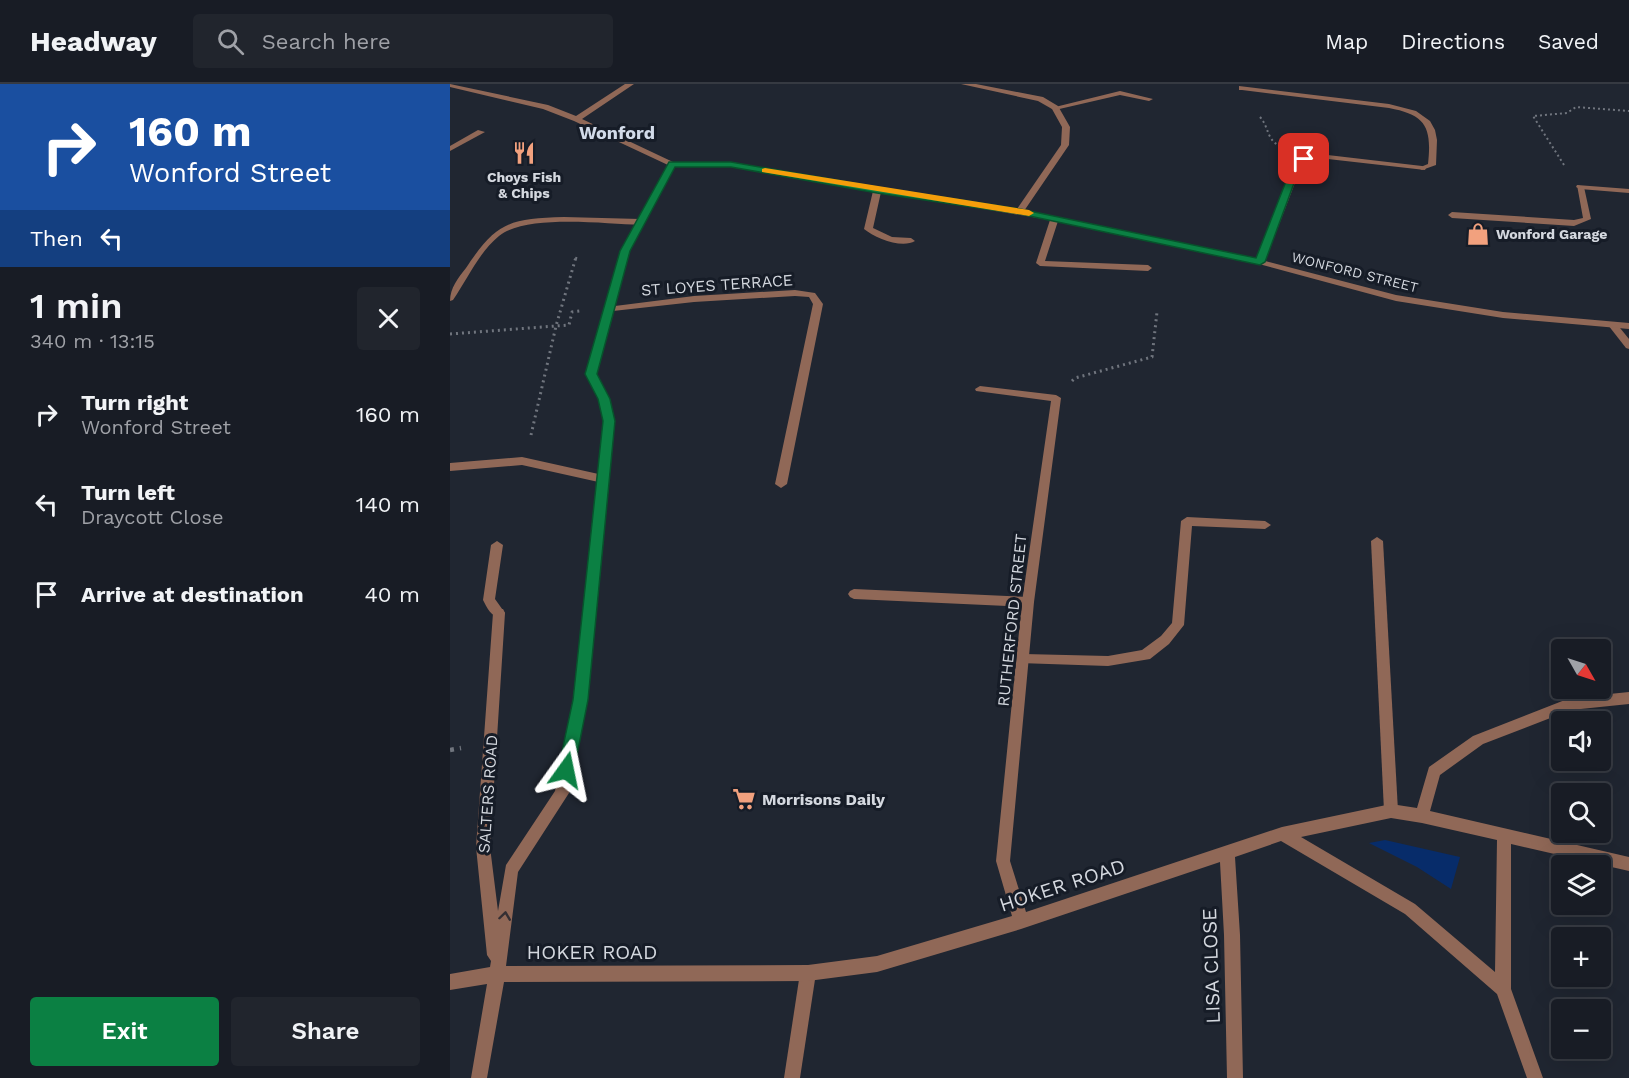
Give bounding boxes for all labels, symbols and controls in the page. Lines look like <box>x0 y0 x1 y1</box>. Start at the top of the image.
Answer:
search box <box>193 14 613 68</box>
text: Headway <box>30 25 157 58</box>
icon: search <box>214 25 247 58</box>
text: Search here <box>262 29 391 54</box>
text: Map <box>1325 29 1368 54</box>
text: Directions <box>1401 29 1505 54</box>
text: Saved <box>1538 29 1599 54</box>
text: 160 m <box>129 107 252 156</box>
icon: right <box>30 108 108 186</box>
district label: Wonford <box>579 122 655 143</box>
pin <box>1278 133 1329 184</box>
restaurant icon: Choys Fish & Chips <box>511 140 537 166</box>
icon: arrive <box>1287 142 1320 175</box>
text: Wonford Street <box>129 157 331 189</box>
place label: Choys Fish & Chips <box>487 169 561 201</box>
shop icon: Wonford Garage <box>1465 221 1491 247</box>
icon: left <box>95 222 128 255</box>
text: Then <box>30 226 83 251</box>
place label: Wonford Garage <box>1496 226 1607 242</box>
street label: WONFORD STREET <box>1290 249 1420 296</box>
street label: ST LOYES TERRACE <box>640 270 794 300</box>
text: 1 min <box>30 285 122 327</box>
button: close <box>357 287 420 350</box>
text: 340 m · 13:15 <box>30 329 155 353</box>
text: Turn right <box>81 390 188 415</box>
icon: right <box>30 398 63 431</box>
text: 160 m <box>356 402 420 427</box>
text: Wonford Street <box>81 415 231 439</box>
text: Turn left <box>81 480 175 505</box>
icon: left <box>30 488 63 521</box>
text: 140 m <box>356 492 420 517</box>
text: Draycott Close <box>81 505 224 529</box>
street label: RUTHERFORD STREET <box>993 532 1031 707</box>
icon: arrive <box>30 578 63 611</box>
text: Arrive at destination <box>81 582 304 607</box>
text: 40 m <box>364 582 420 607</box>
north arrow <box>1551 639 1611 699</box>
map controls <box>1551 639 1611 1059</box>
button: sound <box>1551 711 1611 771</box>
street label: SALTERS ROAD <box>474 734 502 854</box>
position arrow <box>534 738 598 802</box>
button: search <box>1551 783 1611 843</box>
supermarket icon: Morrisons Daily <box>731 786 757 812</box>
place label: Morrisons Daily <box>762 790 886 809</box>
street label: HOKER ROAD <box>996 853 1128 917</box>
button: layers <box>1551 855 1611 915</box>
street label: LISA CLOSE <box>1197 908 1225 1024</box>
one-way arrow <box>499 911 511 920</box>
button: + <box>1551 927 1611 987</box>
street label: HOKER ROAD <box>527 940 657 964</box>
button: Exit <box>30 997 219 1066</box>
button: Share <box>231 997 420 1066</box>
button: − <box>1551 999 1611 1059</box>

